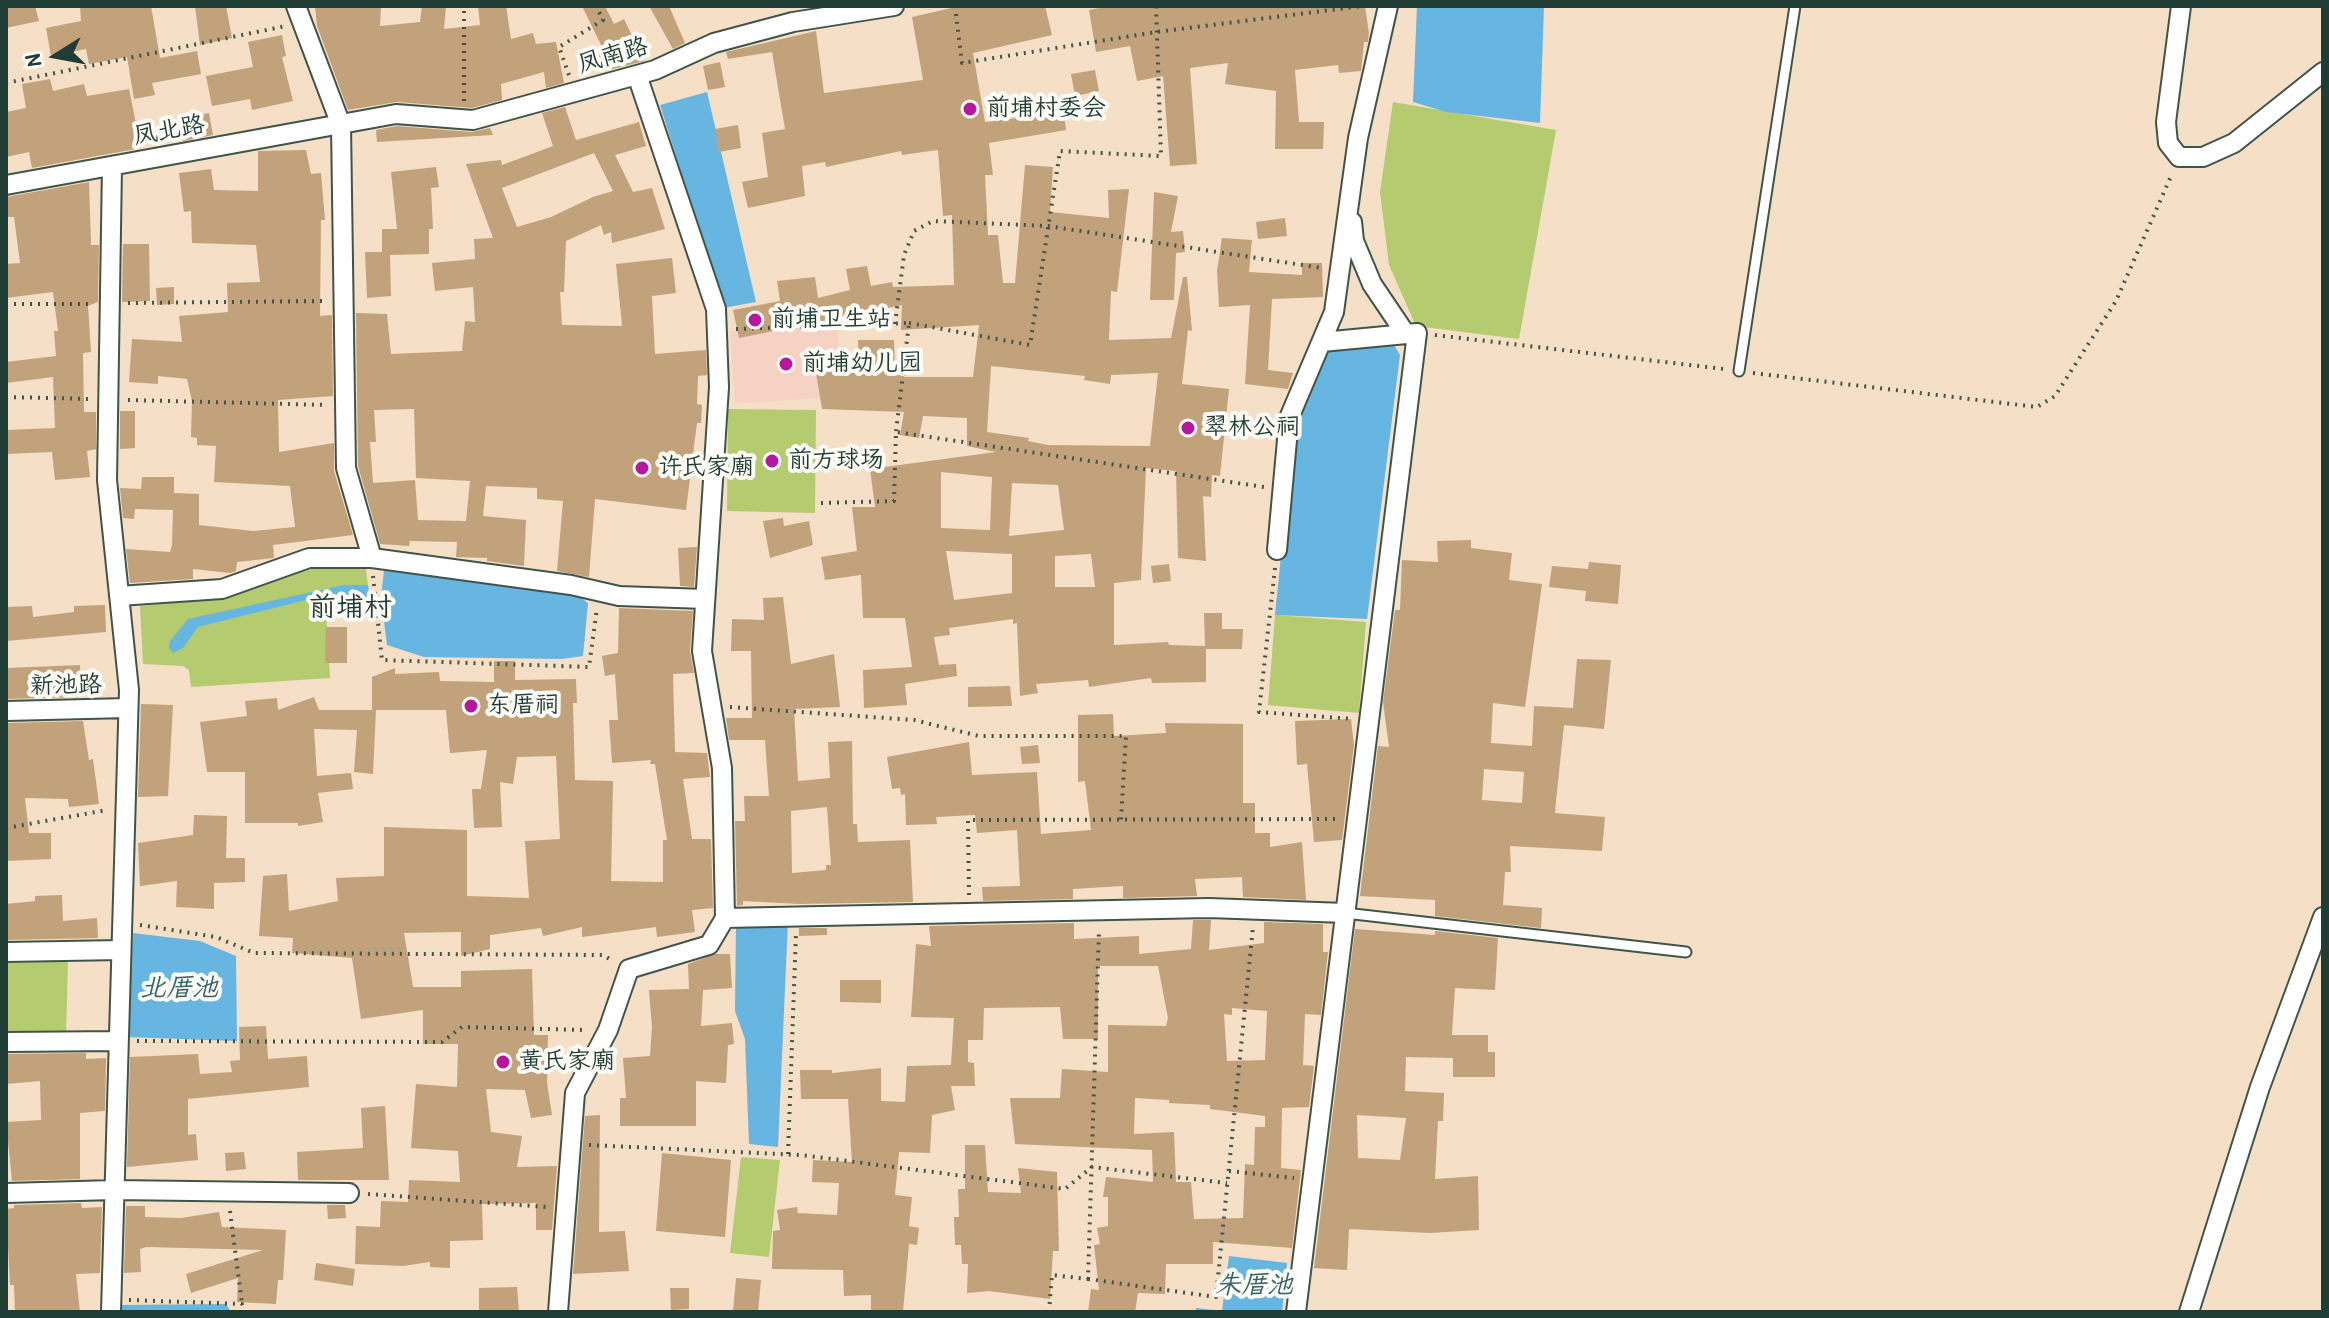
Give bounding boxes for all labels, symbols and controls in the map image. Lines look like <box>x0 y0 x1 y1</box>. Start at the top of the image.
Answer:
north arrow <box>16 16 96 96</box>
street label: 凤南路 <box>574 32 652 80</box>
text: N <box>17 52 48 69</box>
place label: 前埔村委会 <box>986 95 1106 123</box>
marker: 前埔村委会 <box>961 100 979 118</box>
street label: 凤北路 <box>131 111 207 151</box>
place label: 前埔卫生站 <box>771 306 891 334</box>
marker: 前埔卫生站 <box>746 311 764 329</box>
place label: 前埔幼儿园 <box>802 350 922 378</box>
marker: 前埔幼儿园 <box>777 355 795 373</box>
place label: 翠林公祠 <box>1204 414 1300 442</box>
marker: 翠林公祠 <box>1179 419 1197 437</box>
place label: 前方球场 <box>788 447 884 475</box>
marker: 前方球场 <box>763 452 781 470</box>
place label: 许氏家廟 <box>658 454 754 482</box>
marker: 许氏家廟 <box>633 459 651 477</box>
district label: 前埔村 <box>308 592 392 626</box>
street label: 新池路 <box>30 671 102 701</box>
place label: 东厝祠 <box>487 692 559 720</box>
marker: 东厝祠 <box>462 697 480 715</box>
water label: 北厝池 <box>140 973 218 1005</box>
place label: 黄氏家廟 <box>519 1048 615 1076</box>
marker: 黄氏家廟 <box>494 1053 512 1071</box>
water label: 朱厝池 <box>1215 1270 1293 1302</box>

